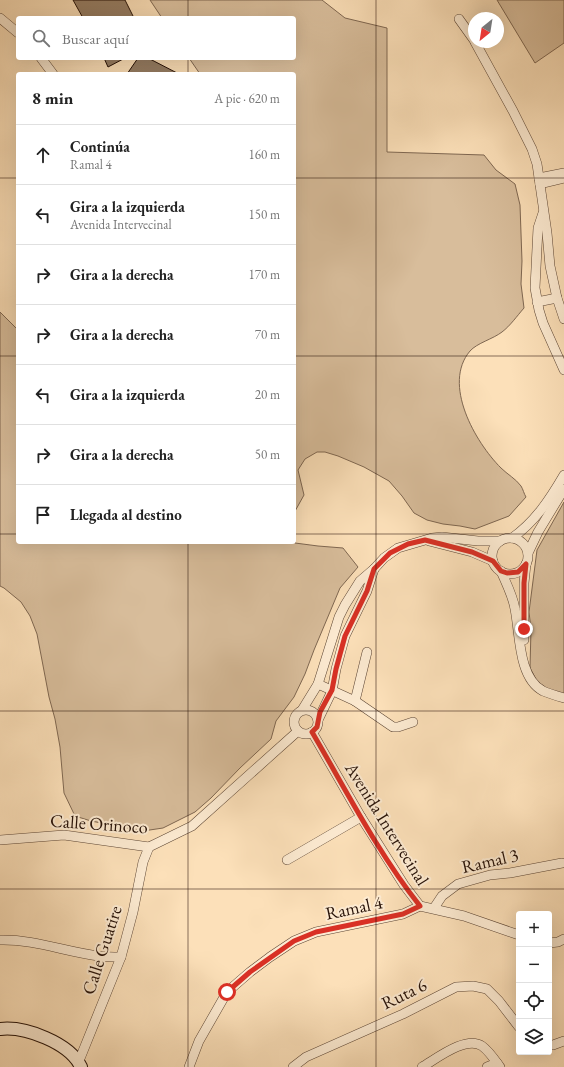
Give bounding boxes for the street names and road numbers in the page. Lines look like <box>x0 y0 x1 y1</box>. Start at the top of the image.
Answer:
street label: Avenida Intervecinal <box>340 757 434 890</box>
street label: Calle Orinoco <box>50 809 149 838</box>
street label: Ramal 3 <box>459 843 521 878</box>
street label: Ramal 4 <box>323 890 385 925</box>
street label: Calle Guatire <box>76 902 127 997</box>
street label: Ruta 6 <box>377 973 430 1014</box>

